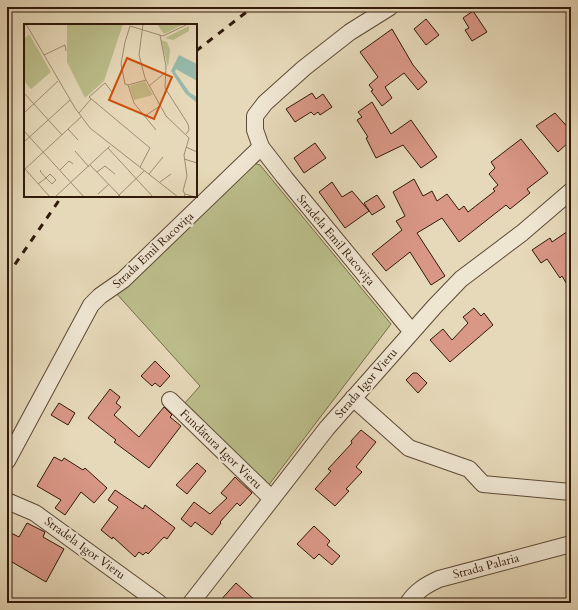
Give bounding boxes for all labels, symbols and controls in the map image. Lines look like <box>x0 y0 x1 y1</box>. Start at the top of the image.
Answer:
inset map <box>24 24 197 197</box>
street label: Stradela Emil Racovița <box>293 191 379 289</box>
street label: Strada Emil Racovița <box>109 208 198 292</box>
street label: Strada Igor Vieru <box>331 344 401 421</box>
street label: Fundătura Igor Vieru <box>176 406 266 493</box>
street label: Stradela Igor Vieru <box>41 513 129 583</box>
street label: Strada Palaria <box>451 549 522 582</box>

